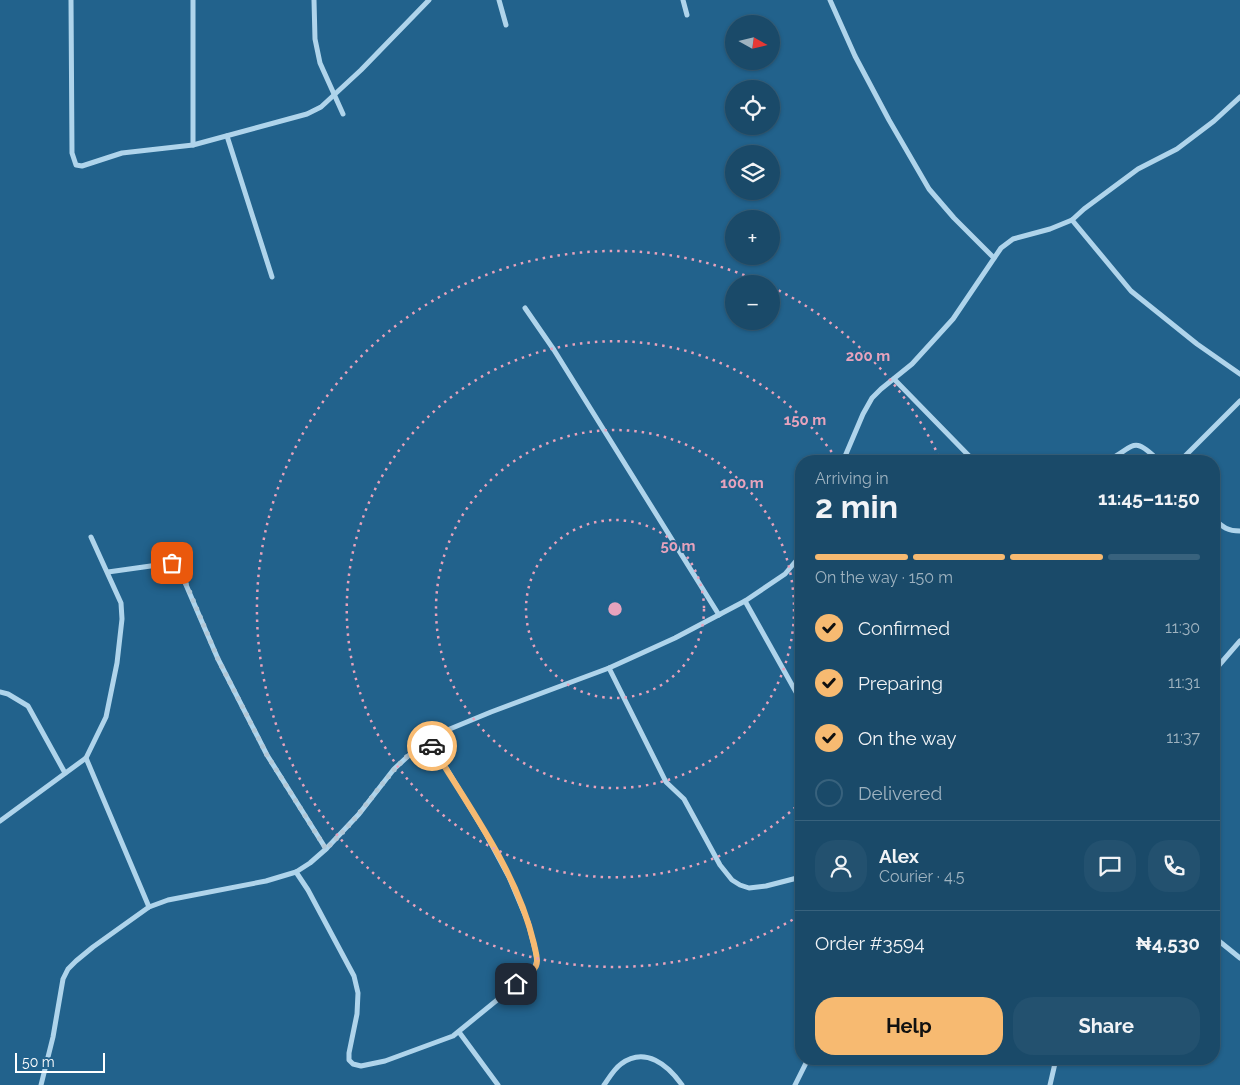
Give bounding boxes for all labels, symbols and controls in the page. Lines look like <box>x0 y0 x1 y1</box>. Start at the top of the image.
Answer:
north arrow <box>725 15 780 70</box>
map controls <box>725 15 780 330</box>
button: locate <box>725 80 780 135</box>
button: layers <box>725 145 780 200</box>
button: + <box>725 210 780 265</box>
button: − <box>725 275 780 330</box>
text: 200 m <box>846 347 890 365</box>
text: 150 m <box>784 411 826 429</box>
text: Arriving in <box>815 469 889 488</box>
text: 100 m <box>720 474 764 492</box>
text: 11:45–11:50 <box>1098 487 1200 509</box>
text: 2 min <box>815 488 898 525</box>
text: 50 m <box>660 537 696 555</box>
pin <box>151 542 193 584</box>
icon: bag <box>158 549 186 577</box>
text: On the way · 150 m <box>815 568 953 587</box>
centre of rings <box>606 600 624 618</box>
icon: check <box>815 614 843 642</box>
text: Confirmed <box>858 617 950 639</box>
text: 11:30 <box>1165 618 1200 637</box>
icon: check <box>815 669 843 697</box>
text: Preparing <box>858 672 943 694</box>
text: 11:31 <box>1168 673 1200 692</box>
courier <box>407 721 457 771</box>
icon: check <box>815 724 843 752</box>
text: On the way <box>858 727 957 749</box>
text: 11:37 <box>1166 728 1200 747</box>
icon: car <box>418 732 446 760</box>
text: Delivered <box>858 782 942 804</box>
button: person <box>815 840 867 892</box>
button: chat <box>1084 840 1136 892</box>
button: phone <box>1148 840 1200 892</box>
text: Alex <box>879 845 919 867</box>
text: Courier · 4.5 <box>879 867 964 886</box>
text: Order #3594 <box>815 932 925 954</box>
text: ₦4,530 <box>1136 932 1200 954</box>
pin <box>495 963 537 1005</box>
icon: home <box>502 970 530 998</box>
button: Help <box>815 997 1003 1055</box>
button: Share <box>1013 997 1200 1055</box>
scale bar <box>15 1050 105 1073</box>
text: 50 m <box>22 1054 55 1070</box>

